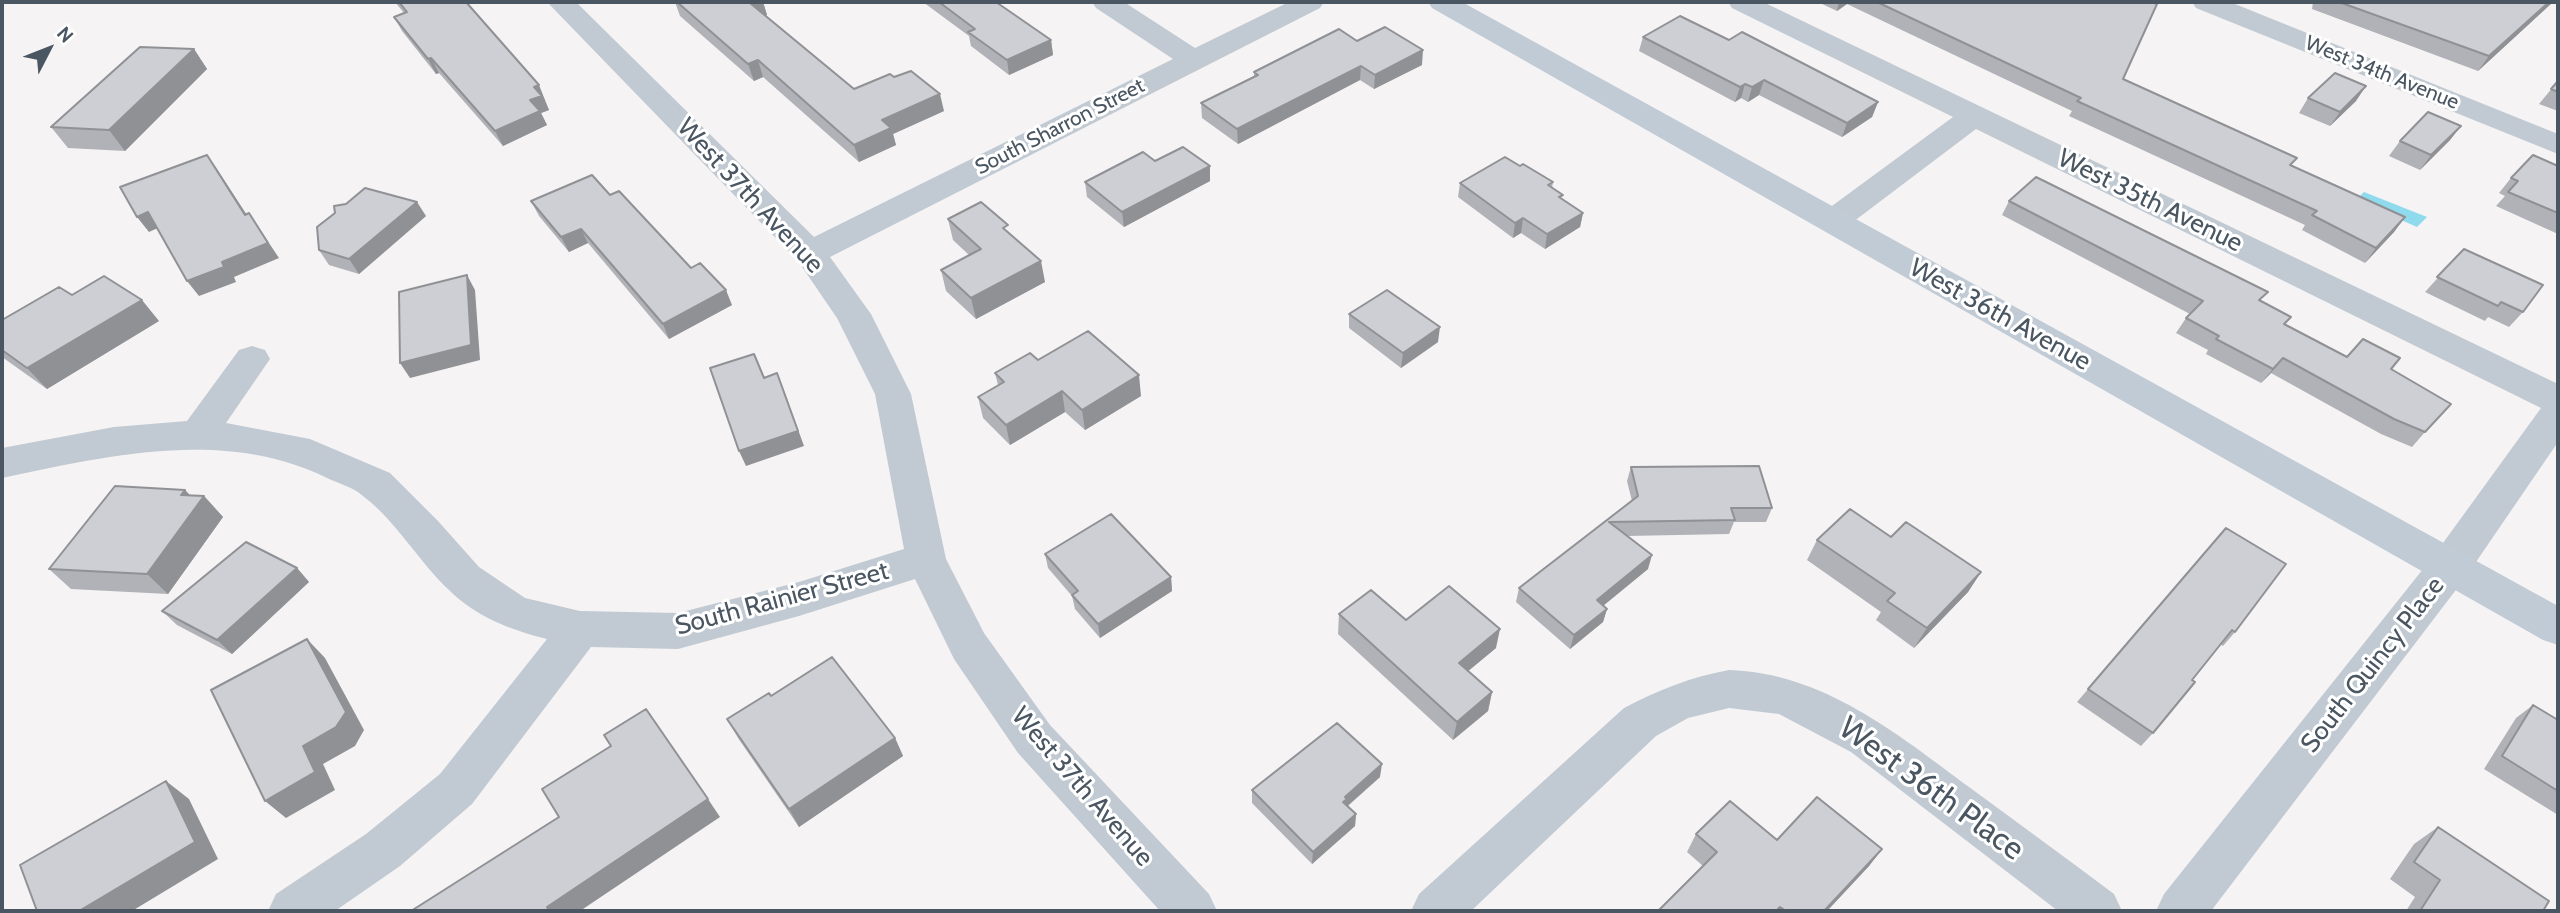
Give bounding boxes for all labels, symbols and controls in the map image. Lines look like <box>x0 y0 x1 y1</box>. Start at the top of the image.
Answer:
north arrow <box>14 14 84 84</box>
text: N <box>52 22 78 47</box>
street label: West 34th Avenue <box>2301 31 2463 115</box>
street label: South Sharron Street <box>971 73 1149 181</box>
street label: West 37th Avenue <box>670 112 830 280</box>
street label: West 35th Avenue <box>2053 143 2247 259</box>
street label: West 36th Avenue <box>1904 252 2096 378</box>
street label: South Rainier Street <box>672 556 892 642</box>
street label: South Quincy Place <box>2295 571 2451 759</box>
street label: West 37th Avenue <box>1004 701 1160 873</box>
street label: West 36th Place <box>1831 709 2031 869</box>

